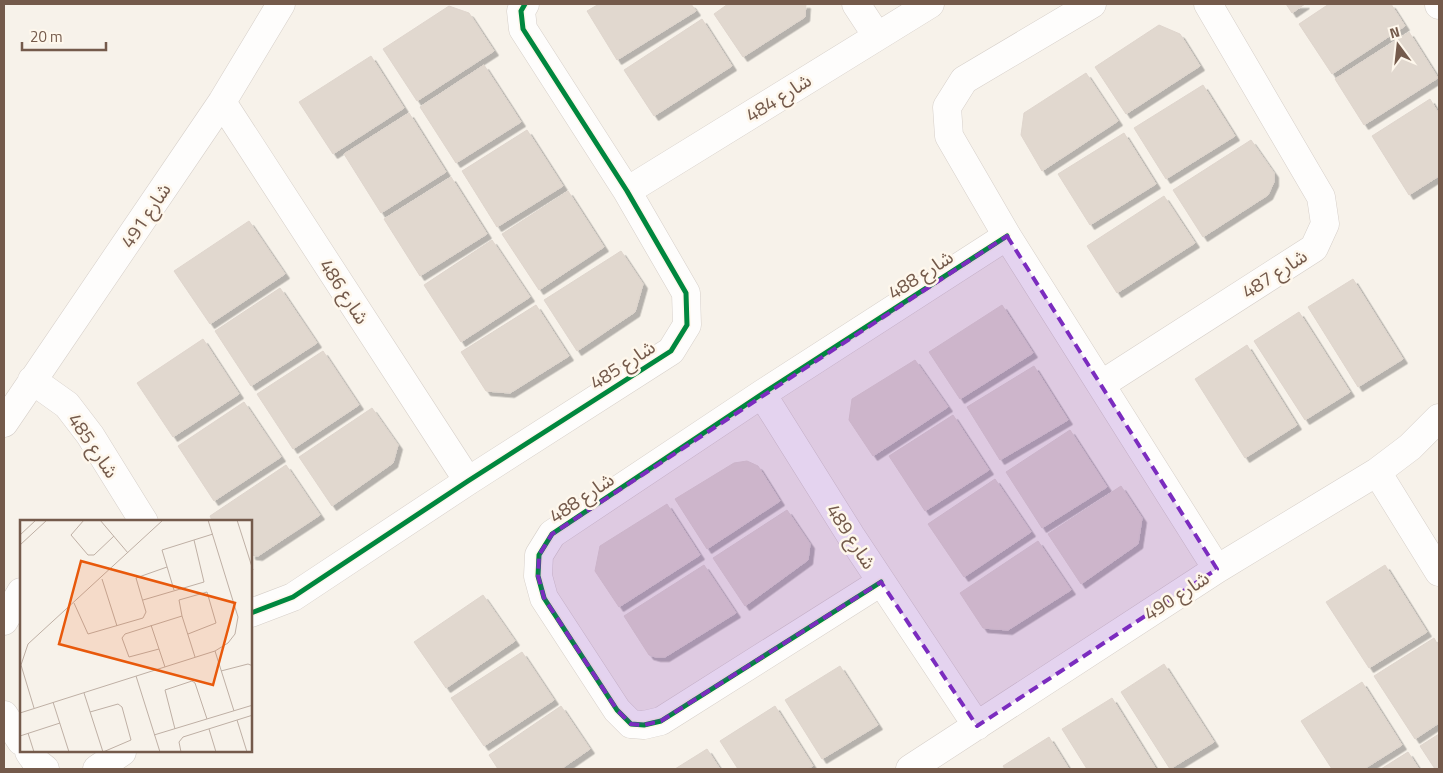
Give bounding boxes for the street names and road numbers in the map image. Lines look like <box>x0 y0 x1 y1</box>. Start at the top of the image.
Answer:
street label: شارع 484 <box>739 65 817 129</box>
street label: شارع 491 <box>113 177 177 253</box>
street label: شارع 487 <box>1235 241 1313 305</box>
street label: شارع 488 <box>881 242 959 306</box>
street label: شارع 486 <box>313 252 377 330</box>
street label: شارع 485 <box>583 332 661 396</box>
street label: شارع 485 <box>62 407 126 483</box>
street label: شارع 488 <box>543 465 619 529</box>
street label: شارع 489 <box>820 497 884 575</box>
street label: شارع 490 <box>1137 563 1215 627</box>

